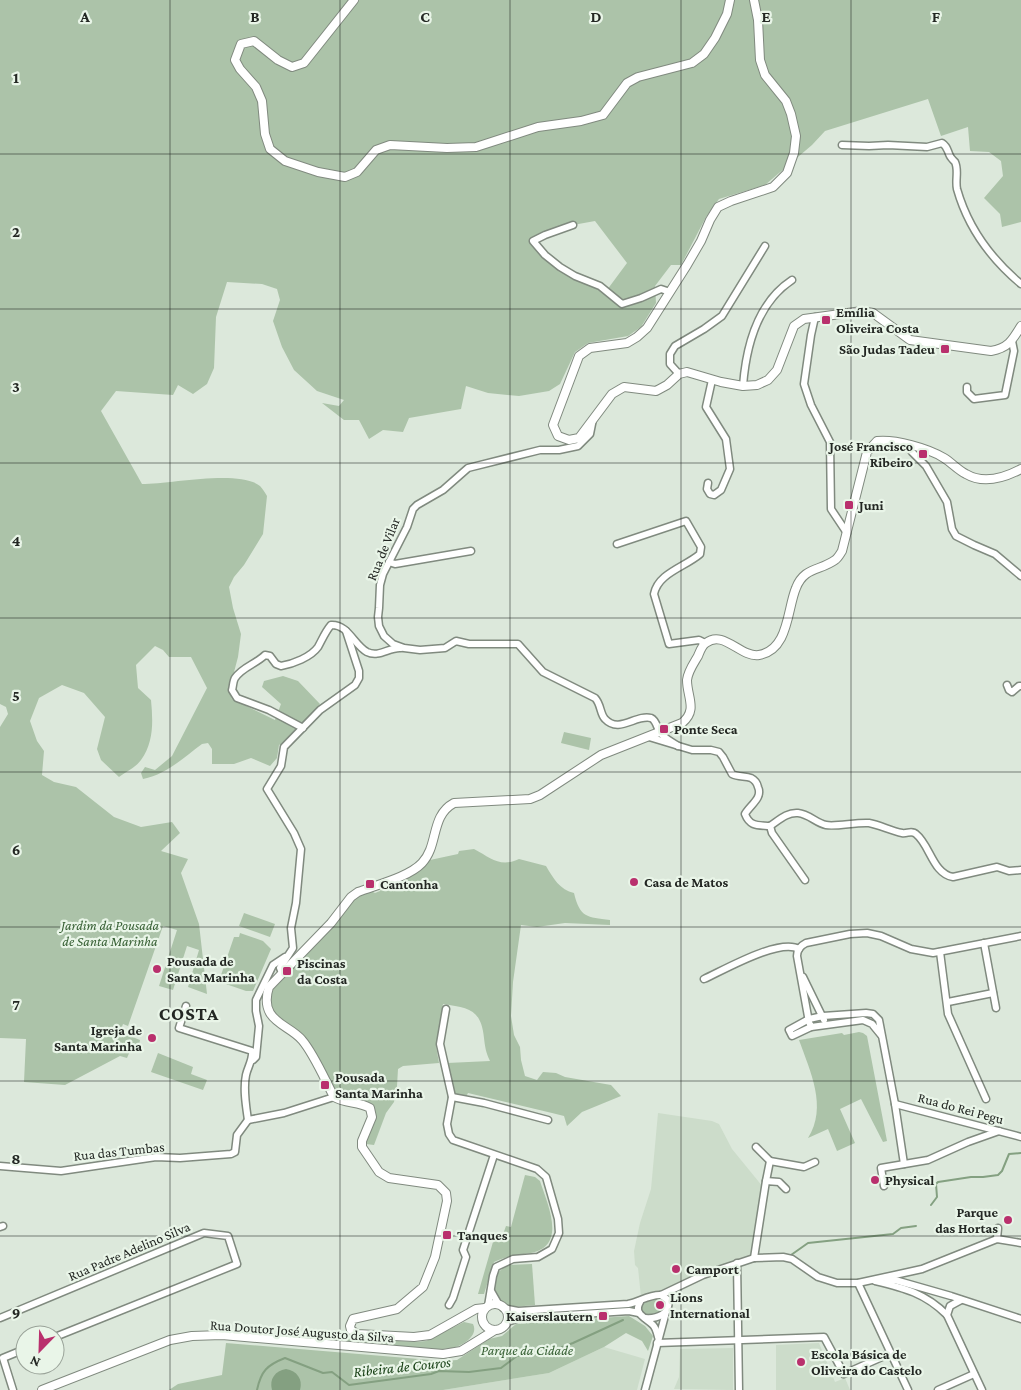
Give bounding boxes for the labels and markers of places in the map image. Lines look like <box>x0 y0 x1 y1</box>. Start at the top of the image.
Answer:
place label: Emília Oliveira Costa <box>836 304 919 336</box>
marker: Emília Oliveira Costa <box>820 314 832 326</box>
place label: São Judas Tadeu <box>839 341 935 357</box>
marker: São Judas Tadeu <box>939 343 951 355</box>
place label: José Francisco Ribeiro <box>827 438 913 470</box>
marker: José Francisco Ribeiro <box>917 448 929 460</box>
place label: Juni <box>857 497 884 513</box>
marker: Juni <box>843 499 855 511</box>
place label: Ponte Seca <box>674 721 738 737</box>
marker: Ponte Seca <box>658 723 670 735</box>
place label: Casa de Matos <box>644 874 729 890</box>
place label: Cantonha <box>380 876 439 892</box>
marker: Casa de Matos <box>628 876 640 888</box>
marker: Cantonha <box>364 878 376 890</box>
place label: Pousada de Santa Marinha <box>167 953 255 985</box>
place label: Piscinas da Costa <box>297 955 348 987</box>
marker: Pousada de Santa Marinha <box>151 963 163 975</box>
marker: Piscinas da Costa <box>281 965 293 977</box>
place label: Igreja de Santa Marinha <box>54 1022 142 1054</box>
marker: Igreja de Santa Marinha <box>146 1032 158 1044</box>
place label: Pousada Santa Marinha <box>335 1069 423 1101</box>
marker: Pousada Santa Marinha <box>319 1079 331 1091</box>
place label: Physical <box>885 1172 934 1188</box>
marker: Physical <box>869 1174 881 1186</box>
place label: Parque das Hortas <box>935 1204 998 1236</box>
marker: Parque das Hortas <box>1002 1214 1014 1226</box>
place label: Tanques <box>457 1227 508 1243</box>
marker: Tanques <box>441 1229 453 1241</box>
place label: Camport <box>686 1261 740 1277</box>
marker: Camport <box>670 1263 682 1275</box>
place label: Lions International <box>670 1289 750 1321</box>
marker: Lions International <box>654 1299 666 1311</box>
place label: Kaiserslautern <box>506 1308 593 1324</box>
marker: Kaiserslautern <box>597 1310 609 1322</box>
place label: Escola Básica de Oliveira do Castelo <box>811 1346 922 1378</box>
marker: Escola Básica de Oliveira do Castelo <box>795 1356 807 1368</box>

